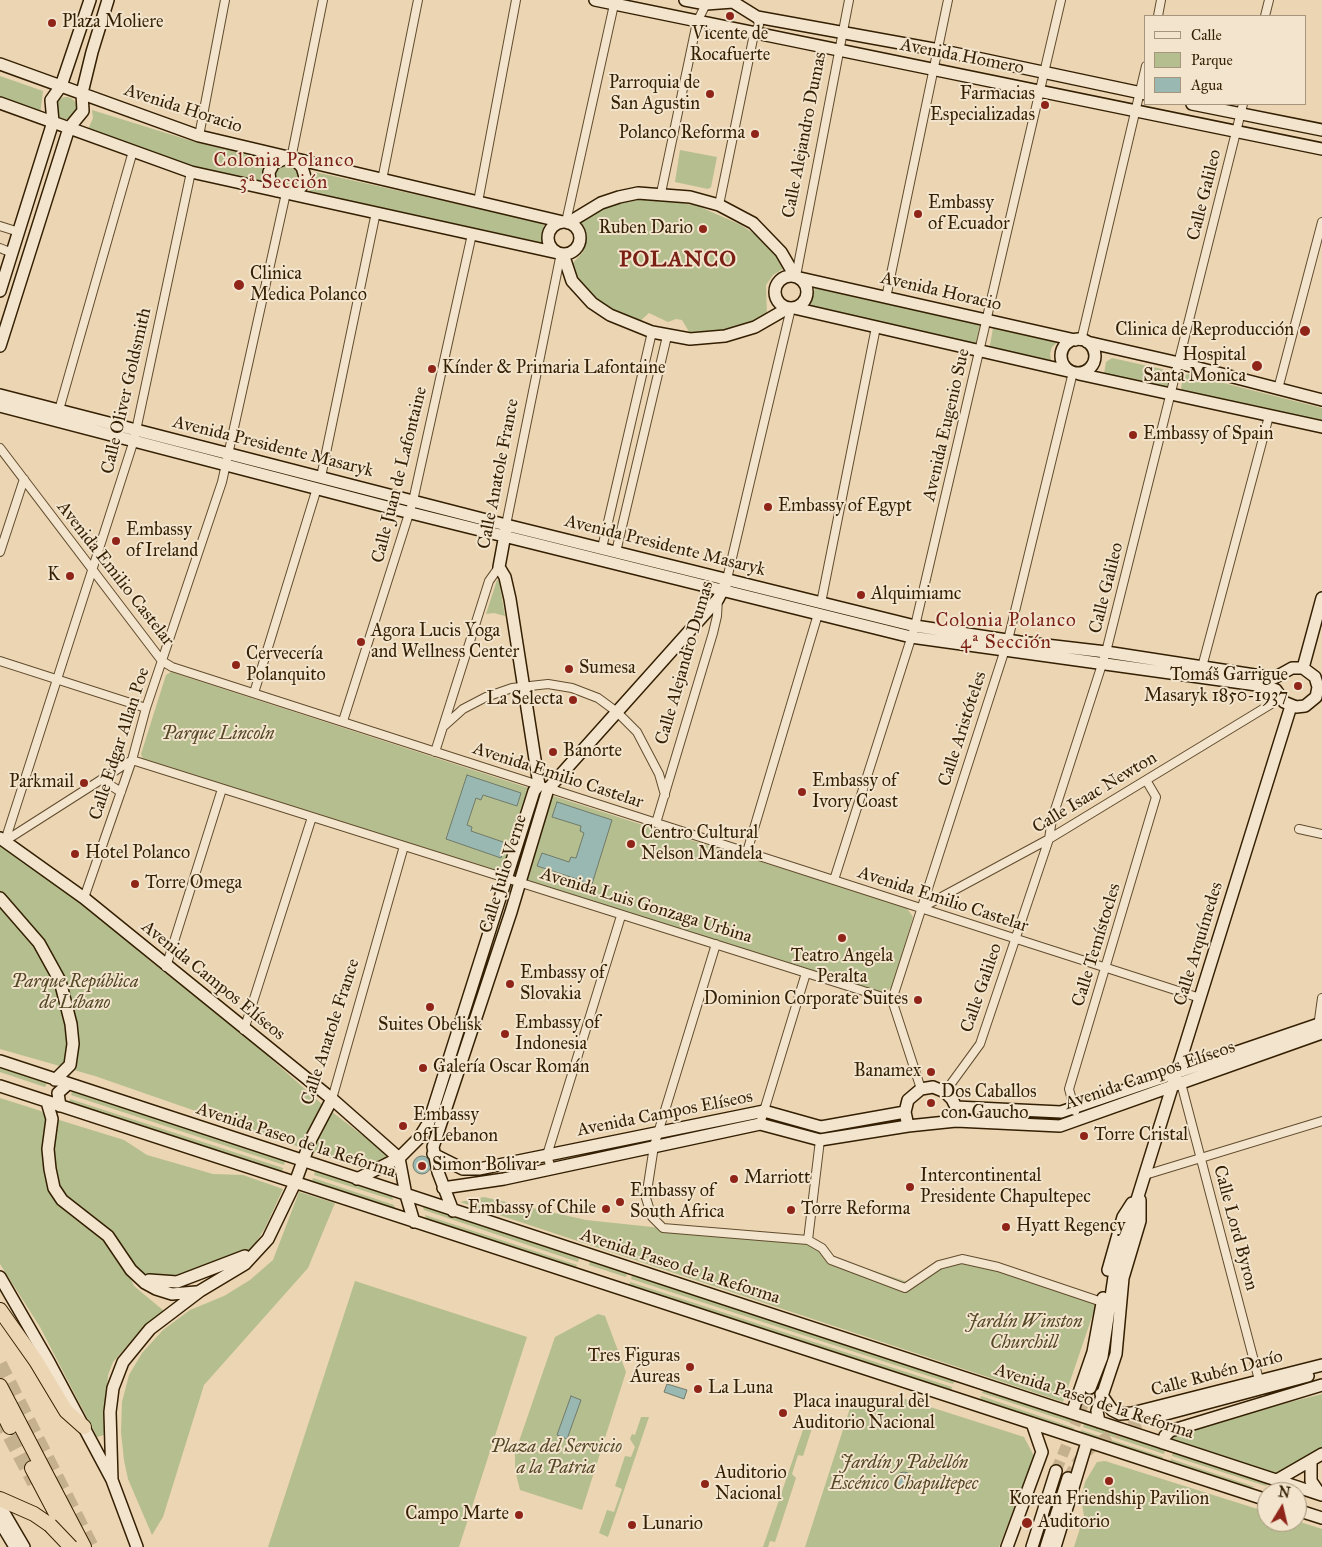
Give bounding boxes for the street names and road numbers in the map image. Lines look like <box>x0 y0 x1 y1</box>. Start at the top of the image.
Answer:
street label: Avenida Homero <box>898 34 1026 80</box>
street label: Calle Alejandro Dumas <box>778 50 832 220</box>
street label: Avenida Horacio <box>121 80 245 138</box>
street label: Calle Galileo <box>1183 147 1227 243</box>
street label: Avenida Horacio <box>879 268 1003 316</box>
street label: Calle Oliver Goldsmith <box>97 306 157 476</box>
street label: Avenida Eugenio Sue <box>919 347 975 503</box>
street label: Calle Juan de Lafontaine <box>368 385 432 565</box>
street label: Calle Anatole France <box>474 397 524 551</box>
street label: Avenida Presidente Masaryk <box>170 412 376 482</box>
street label: Avenida Emilio Castelar <box>52 497 178 651</box>
street label: Avenida Presidente Masaryk <box>562 511 768 581</box>
street label: Calle Galileo <box>1085 540 1129 636</box>
street label: Calle Alejandro Dumas <box>651 579 719 747</box>
street label: Calle Edgar Allan Poe <box>85 665 155 823</box>
street label: Calle Aristóteles <box>934 669 992 789</box>
street label: Avenida Emilio Castelar <box>470 738 646 814</box>
street label: Calle Isaac Newton <box>1029 747 1161 839</box>
street label: Calle Julio Verne <box>476 812 532 936</box>
street label: Avenida Emilio Castelar <box>855 862 1031 938</box>
street label: Avenida Luis Gonzaga Urbina <box>538 863 754 949</box>
street label: Calle Arquímedes <box>1170 879 1228 1009</box>
street label: Calle Temístocles <box>1068 881 1126 1009</box>
street label: Avenida Campos Elíseos <box>137 916 289 1046</box>
street label: Calle Galileo <box>957 941 1007 1035</box>
street label: Calle Anatole France <box>297 956 365 1108</box>
street label: Avenida Campos Elíseos <box>1062 1037 1238 1115</box>
street label: Avenida Campos Elíseos <box>575 1086 755 1142</box>
street label: Avenida Paseo de la Reforma <box>193 1099 399 1183</box>
street label: Calle Lord Byron <box>1208 1163 1262 1293</box>
street label: Avenida Paseo de la Reforma <box>577 1225 783 1309</box>
street label: Calle Rubén Darío <box>1149 1346 1285 1402</box>
street label: Avenida Paseo de la Reforma <box>991 1360 1197 1444</box>

